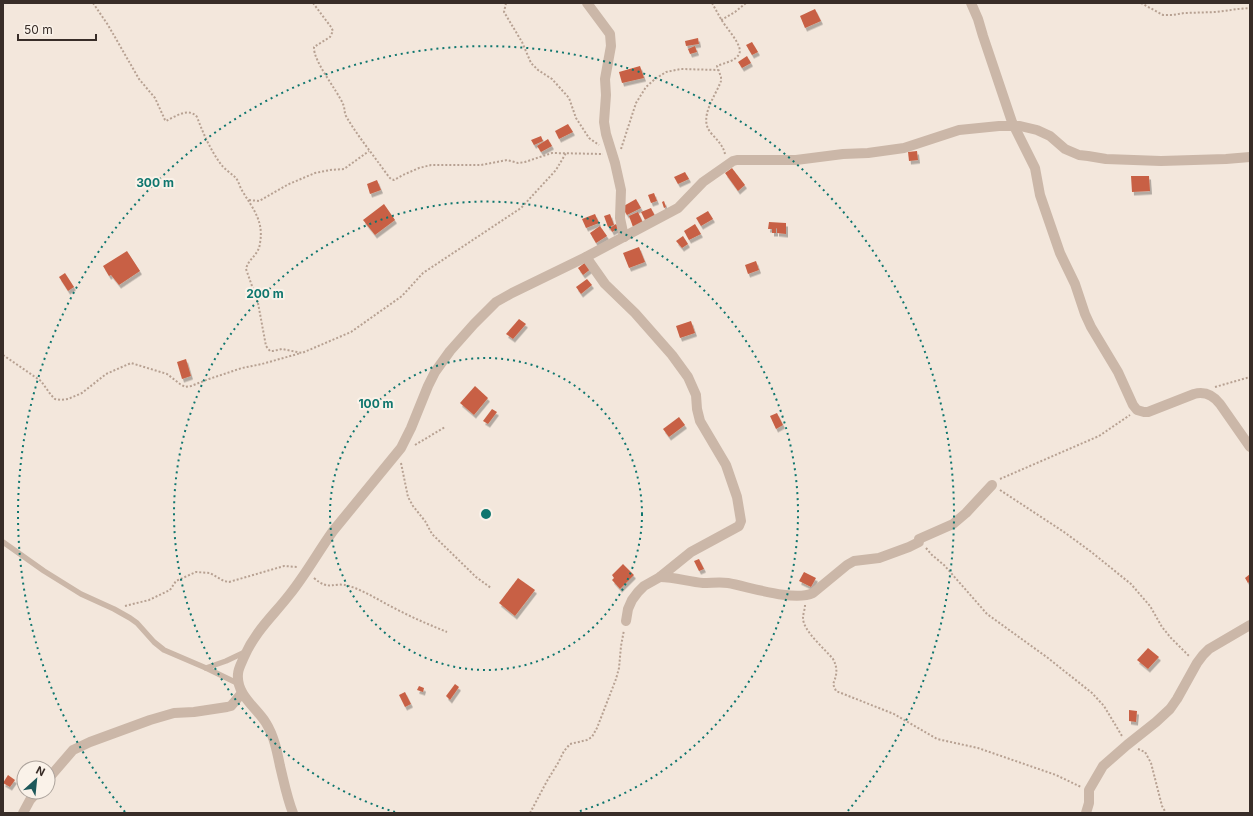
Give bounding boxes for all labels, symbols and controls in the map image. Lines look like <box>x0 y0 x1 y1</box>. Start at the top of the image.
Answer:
scale bar <box>18 16 96 42</box>
text: 50 m <box>24 22 53 37</box>
text: 300 m <box>136 175 174 190</box>
text: 200 m <box>246 286 284 301</box>
text: 100 m <box>358 396 394 411</box>
centre of rings <box>479 507 493 521</box>
north arrow <box>16 760 56 800</box>
text: N <box>34 763 47 779</box>

